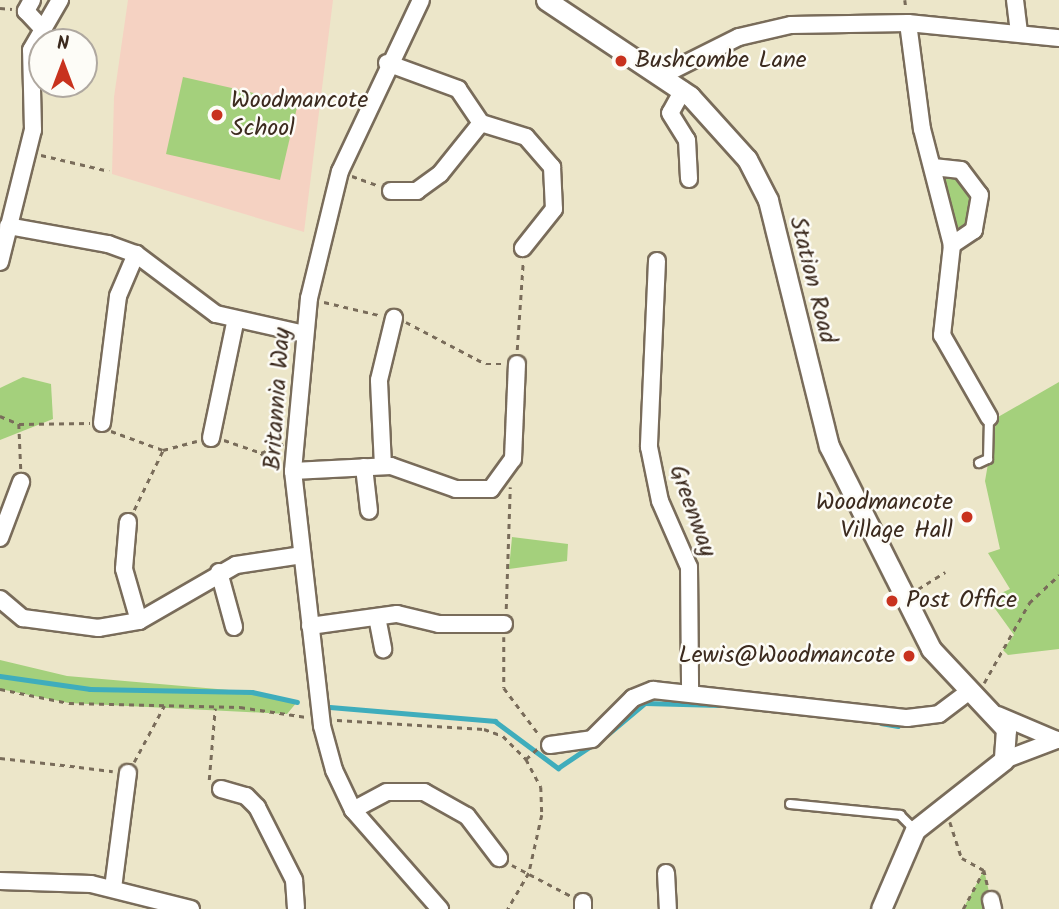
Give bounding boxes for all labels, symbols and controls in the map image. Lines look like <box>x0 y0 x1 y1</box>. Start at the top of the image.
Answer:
north arrow <box>28 28 98 98</box>
text: N <box>57 29 69 59</box>
place label: Bushcombe Lane <box>635 47 807 75</box>
marker: Bushcombe Lane <box>613 53 629 69</box>
place label: Woodmancote School <box>231 87 368 143</box>
marker: Woodmancote School <box>209 107 225 123</box>
street label: Station Road <box>782 214 842 346</box>
street label: Britannia Way <box>259 327 297 471</box>
street label: Greenway <box>662 461 722 561</box>
place label: Woodmancote Village Hall <box>816 489 953 545</box>
marker: Woodmancote Village Hall <box>959 509 975 525</box>
place label: Post Office <box>906 587 1017 615</box>
marker: Post Office <box>884 593 900 609</box>
place label: Lewis@Woodmancote <box>679 642 895 670</box>
marker: Lewis@Woodmancote <box>901 648 917 664</box>

